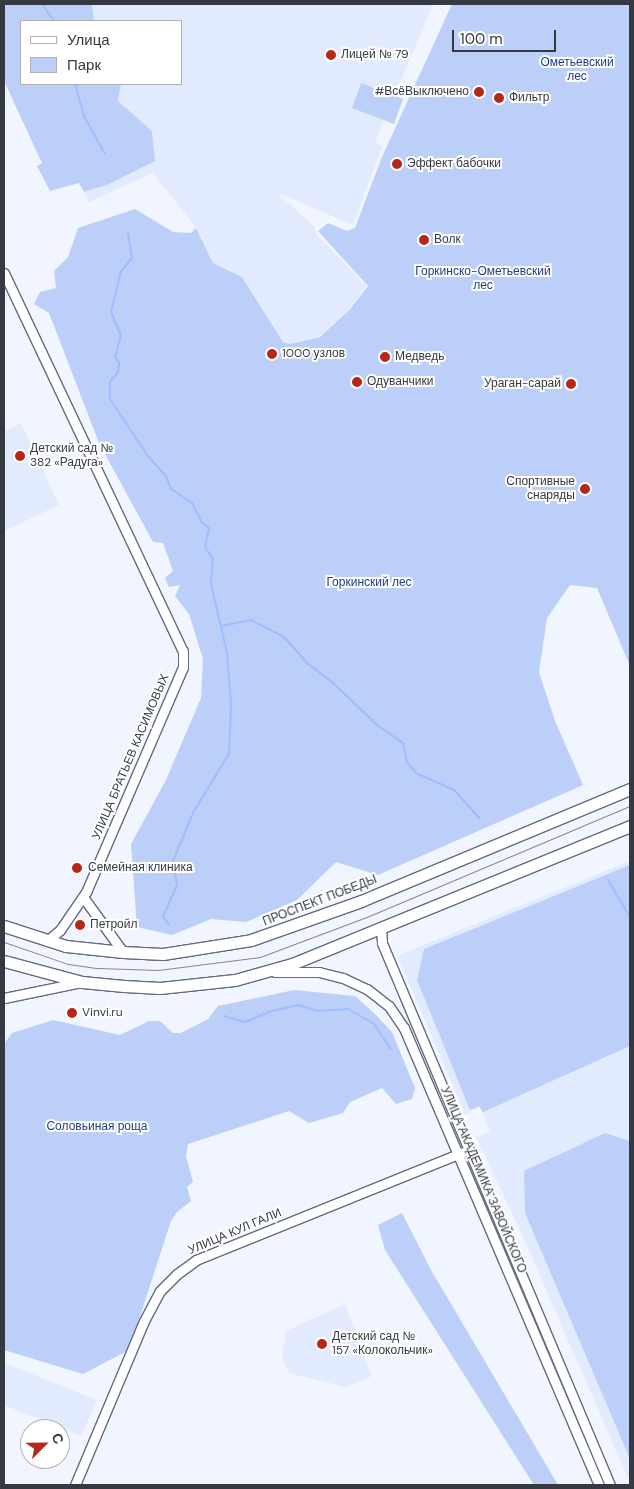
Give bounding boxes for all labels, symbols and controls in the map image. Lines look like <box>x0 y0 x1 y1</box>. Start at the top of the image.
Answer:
legend <box>20 20 182 85</box>
scale bar <box>454 20 558 52</box>
text: 100 m <box>460 29 503 49</box>
text: Улица <box>67 30 110 50</box>
place label: Лицей № 79 <box>341 48 409 62</box>
marker: Лицей № 79 <box>325 49 337 61</box>
text: Парк <box>67 55 101 75</box>
park label: Ометьевский лес <box>540 56 614 84</box>
place label: #ВсёВыключено <box>375 85 469 99</box>
marker: #ВсёВыключено <box>473 86 485 98</box>
place label: Фильтр <box>509 91 549 105</box>
marker: Фильтр <box>493 92 505 104</box>
place label: Эффект бабочки <box>407 157 501 171</box>
marker: Эффект бабочки <box>391 158 403 170</box>
place label: Волк <box>434 233 461 247</box>
marker: Волк <box>418 234 430 246</box>
park label: Горкинско-Ометьевский лес <box>415 265 551 293</box>
place label: 1000 узлов <box>282 347 345 361</box>
marker: 1000 узлов <box>266 348 278 360</box>
place label: Медведь <box>395 350 444 364</box>
marker: Медведь <box>379 351 391 363</box>
place label: Одуванчики <box>367 375 434 389</box>
marker: Одуванчики <box>351 376 363 388</box>
place label: Ураган-сарай <box>484 377 561 391</box>
marker: Ураган-сарай <box>565 378 577 390</box>
place label: Детский сад № 382 «Радуга» <box>30 442 113 470</box>
marker: Детский сад № 382 «Радуга» <box>14 450 26 462</box>
place label: Спортивные снаряды <box>506 475 575 503</box>
marker: Спортивные снаряды <box>579 483 591 495</box>
park label: Горкинский лес <box>326 576 412 590</box>
street label: УЛИЦА БРАТЬЕВ КАСИМОВЫХ <box>90 672 172 842</box>
marker: Семейная клиника <box>70 861 84 875</box>
place label: Семейная клиника <box>88 861 193 875</box>
street label: ПРОСПЕКТ ПОБЕДЫ <box>261 873 379 929</box>
place label: Петройл <box>90 918 137 932</box>
marker: Петройл <box>74 919 86 931</box>
place label: Vinvi.ru <box>82 1006 123 1020</box>
marker: Vinvi.ru <box>66 1007 78 1019</box>
street label: УЛИЦА АКАДЕМИКА ЗАВОЙСКОГО <box>437 1085 529 1275</box>
park label: Соловьиная роща <box>46 1120 148 1134</box>
street label: УЛИЦА КУЛ ГАЛИ <box>186 1206 284 1258</box>
place label: Детский сад № 157 «Колокольчик» <box>332 1330 433 1358</box>
marker: Детский сад № 157 «Колокольчик» <box>316 1338 328 1350</box>
north arrow <box>20 1419 70 1469</box>
text: С <box>48 1430 68 1447</box>

